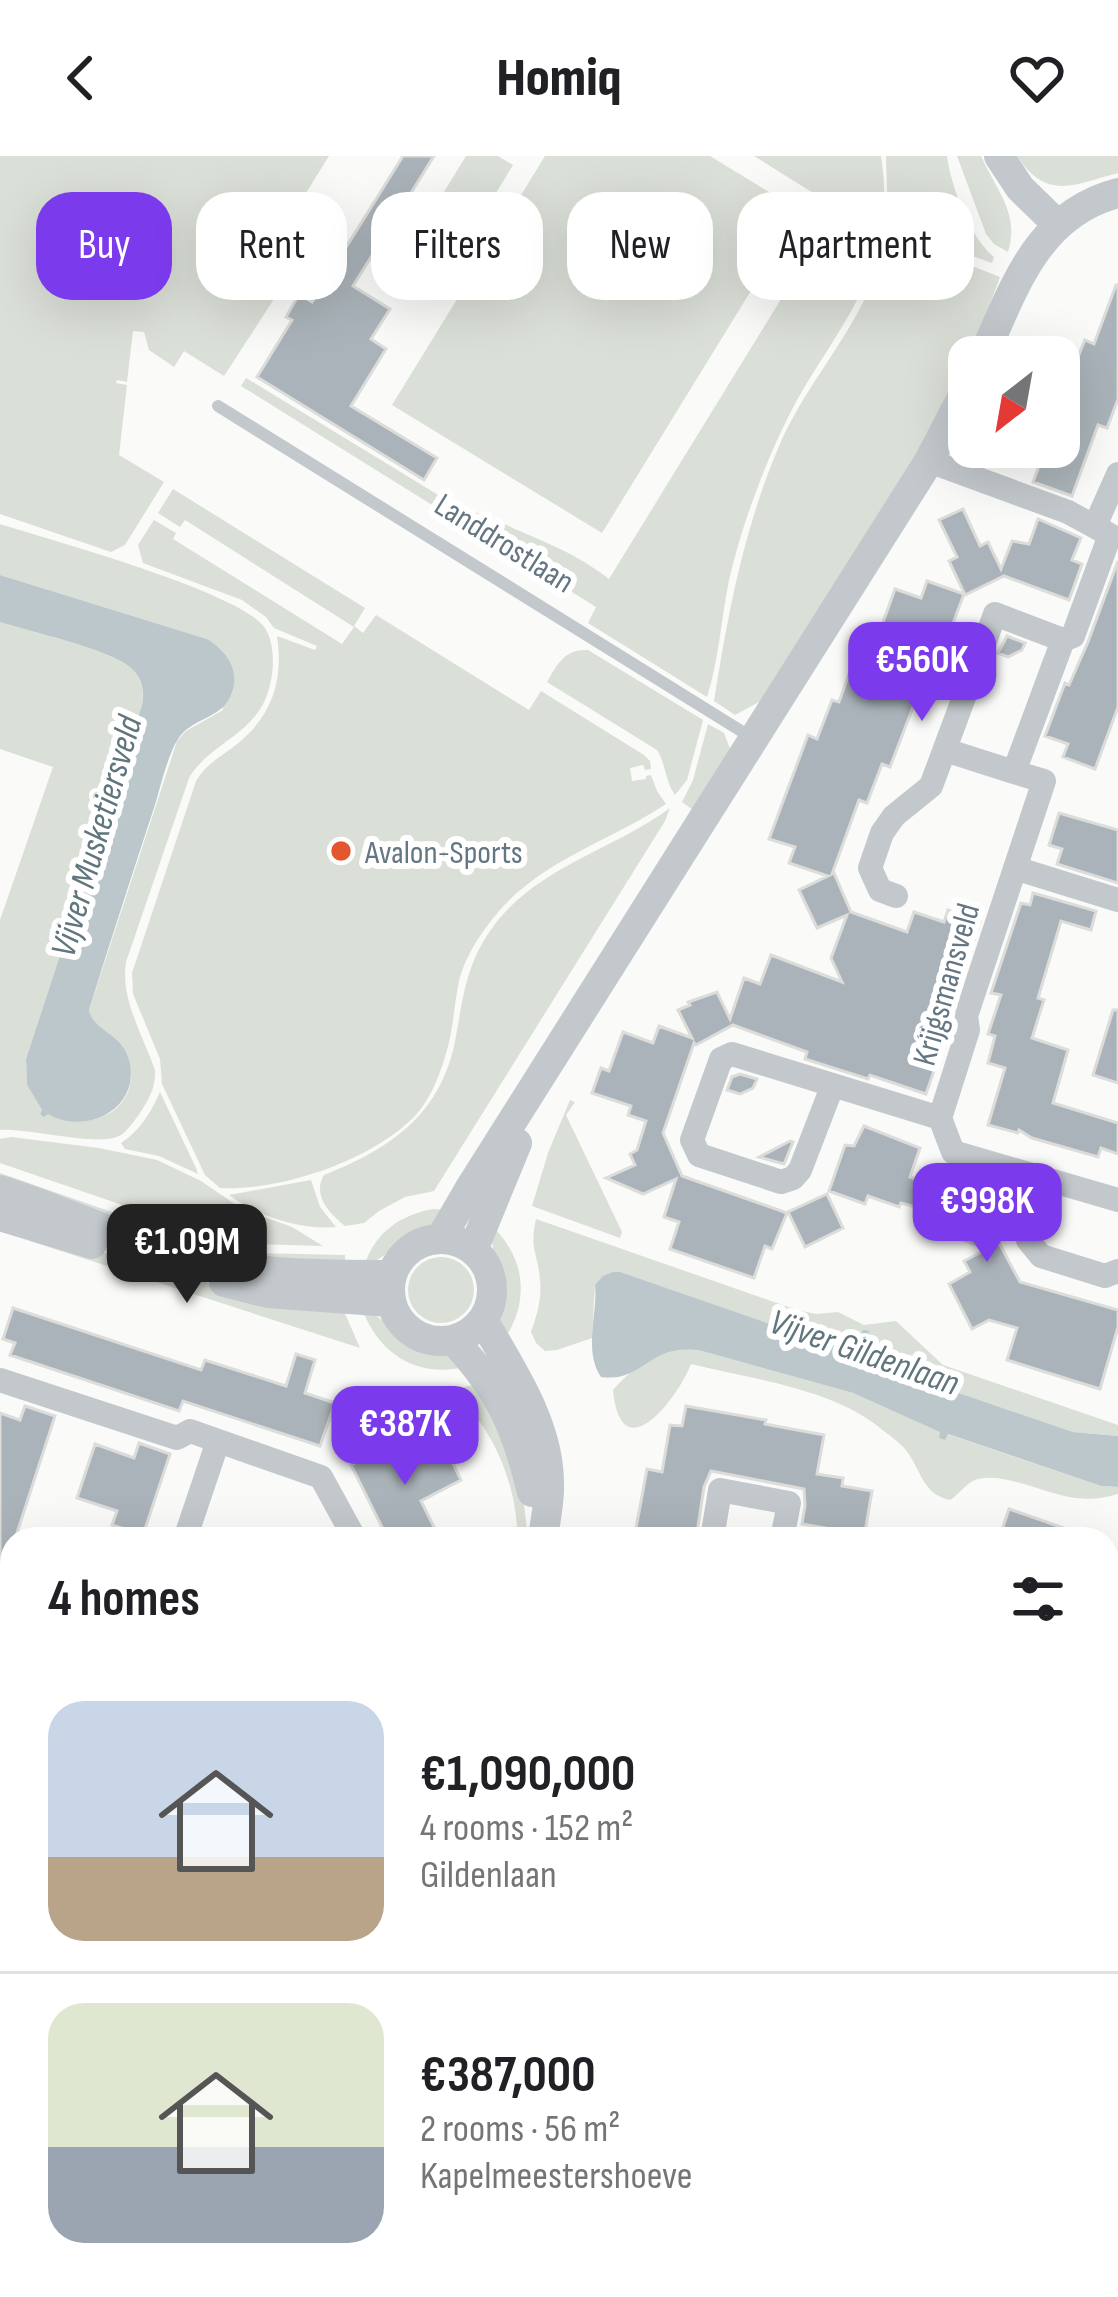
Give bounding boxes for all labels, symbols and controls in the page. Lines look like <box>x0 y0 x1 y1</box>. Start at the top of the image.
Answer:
icon: back <box>48 45 114 111</box>
icon: heart <box>1004 45 1070 111</box>
text: Homiq <box>496 46 622 111</box>
chip: Buy <box>36 192 172 300</box>
chip: Rent <box>196 192 347 300</box>
chip: Filters <box>371 192 543 300</box>
chip: New <box>567 192 713 300</box>
chip: Apartment <box>737 192 974 300</box>
north arrow <box>948 336 1080 468</box>
map controls <box>948 336 1080 468</box>
street label: Landdrostlaan <box>427 485 581 602</box>
pin: €560K <box>838 622 1006 724</box>
text: €560K <box>875 637 969 684</box>
water label: Vijver Musketiersveld <box>42 710 153 962</box>
place label: Avalon-Sports <box>364 833 523 873</box>
marker: Avalon-Sports <box>328 838 354 864</box>
street label: Krijgsmansveld <box>905 899 989 1070</box>
pin: €998K <box>903 1163 1071 1265</box>
text: €998K <box>940 1178 1034 1225</box>
pin: €1.09M <box>89 1204 285 1306</box>
text: €1.09M <box>134 1219 240 1266</box>
water label: Vijver Gildenlaan <box>764 1301 964 1406</box>
pin: €387K <box>321 1386 489 1488</box>
text: €387K <box>359 1401 451 1448</box>
icon: filters <box>1005 1566 1071 1632</box>
text: 4 homes <box>48 1569 200 1630</box>
text: €1,090,000 <box>420 1744 635 1805</box>
icon: home <box>144 1749 288 1893</box>
text: 4 rooms · 152 m² <box>420 1805 633 1852</box>
text: Gildenlaan <box>420 1852 557 1899</box>
text: €387,000 <box>420 2045 595 2106</box>
icon: home <box>144 2051 288 2195</box>
text: 2 rooms · 56 m² <box>420 2106 621 2153</box>
text: Kapelmeestershoeve <box>420 2153 693 2200</box>

